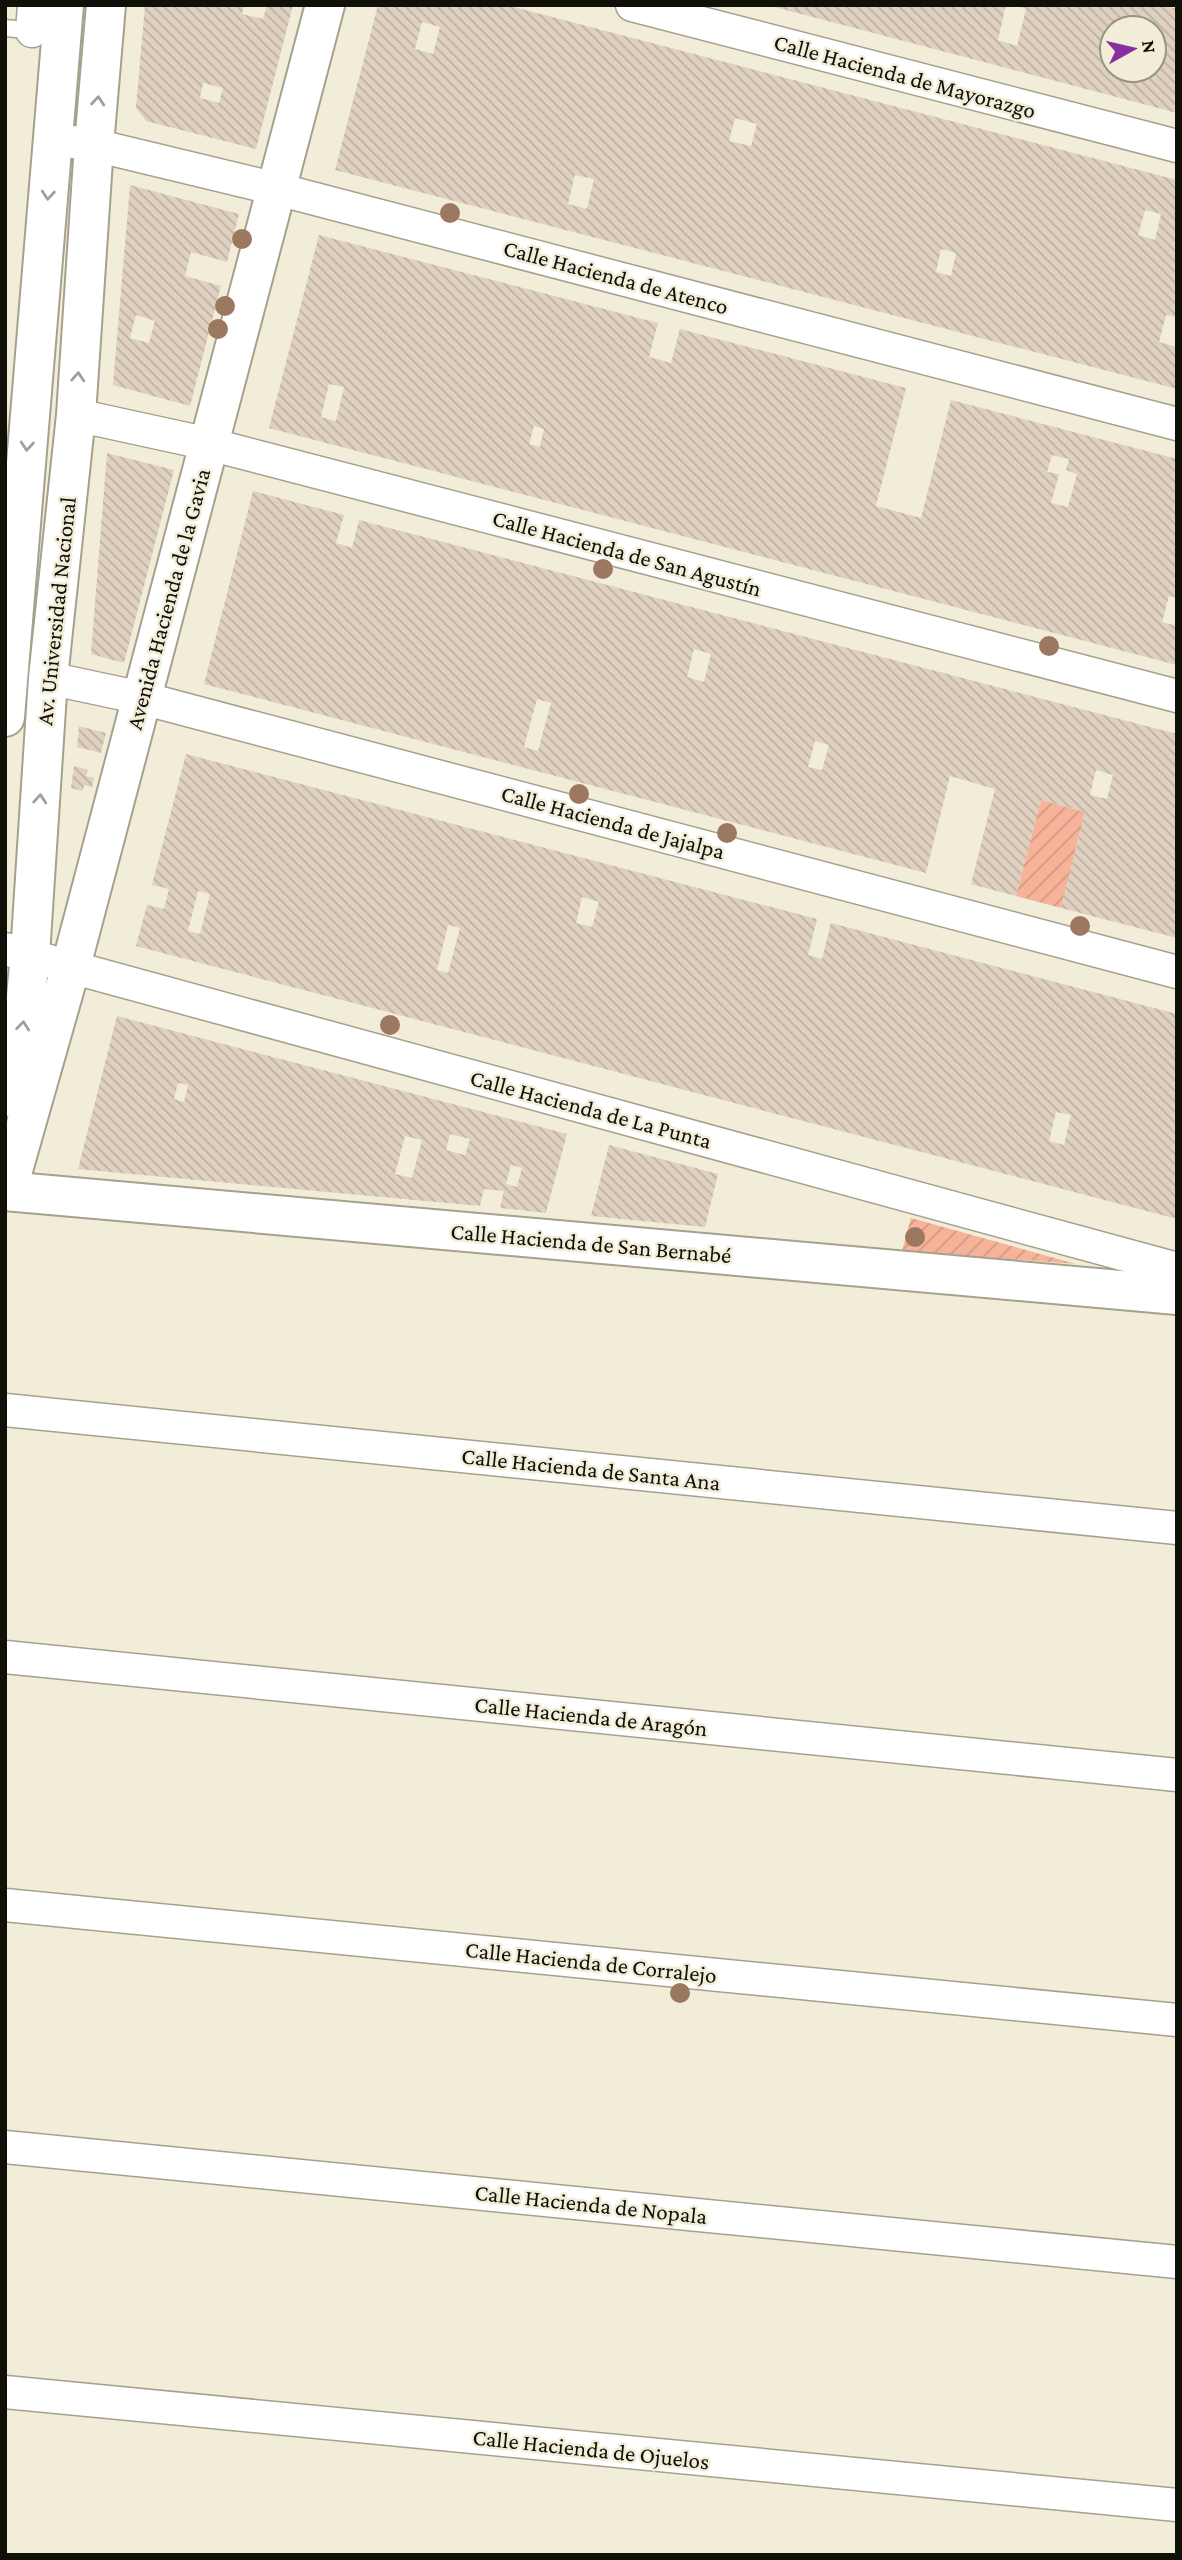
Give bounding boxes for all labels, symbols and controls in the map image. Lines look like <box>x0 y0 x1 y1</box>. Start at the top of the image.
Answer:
north arrow <box>1098 14 1168 84</box>
street label: Calle Hacienda de Mayorazgo <box>771 29 1039 123</box>
text: N <box>1138 39 1161 55</box>
one-way arrow <box>90 96 105 107</box>
one-way arrow <box>41 190 56 201</box>
street label: Calle Hacienda de Atenco <box>501 234 731 320</box>
one-way arrow <box>71 372 86 383</box>
one-way arrow <box>20 441 35 452</box>
street label: Avenida Hacienda de la Gavia <box>121 465 215 732</box>
street label: Av. Universidad Nacional <box>31 495 81 727</box>
street label: Calle Hacienda de San Agustín <box>490 505 764 601</box>
street label: Calle Hacienda de Jajalpa <box>498 780 728 864</box>
one-way arrow <box>32 793 47 804</box>
one-way arrow <box>15 1020 30 1031</box>
street label: Calle Hacienda de La Punta <box>468 1064 715 1154</box>
street label: Calle Hacienda de San Bernabé <box>449 1218 733 1268</box>
street label: Calle Hacienda de Santa Ana <box>460 1442 722 1496</box>
street label: Calle Hacienda de Aragón <box>473 1691 709 1741</box>
street label: Calle Hacienda de Corralejo <box>464 1936 718 1988</box>
street label: Calle Hacienda de Nopala <box>473 2179 709 2229</box>
street label: Calle Hacienda de Ojuelos <box>471 2424 711 2474</box>

